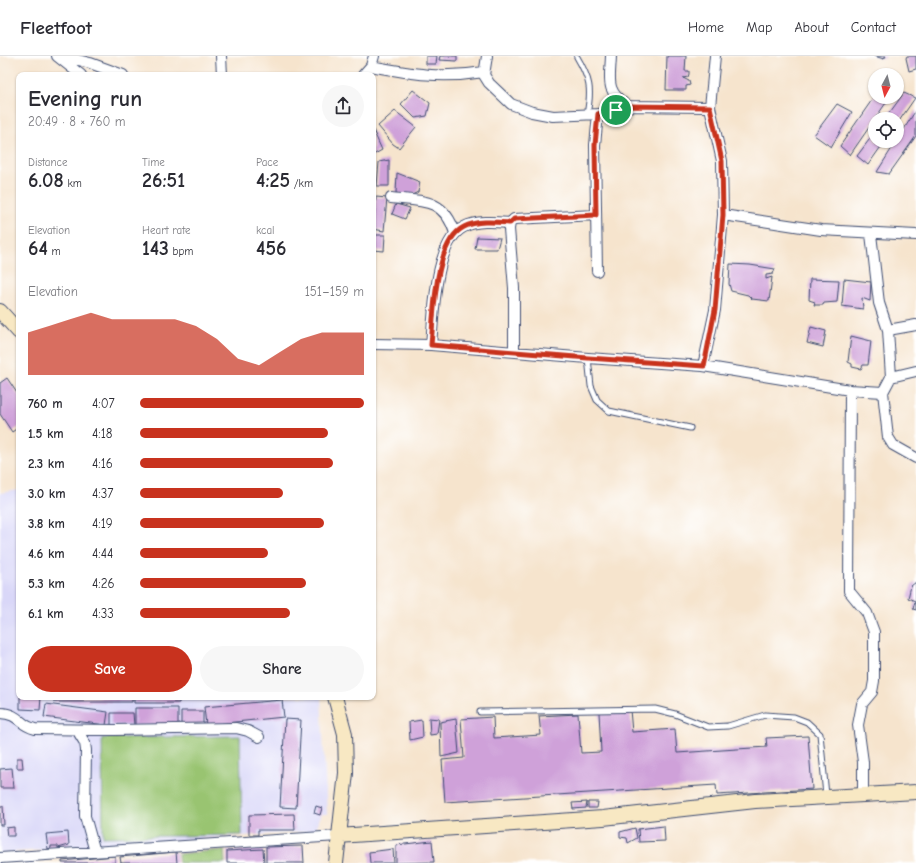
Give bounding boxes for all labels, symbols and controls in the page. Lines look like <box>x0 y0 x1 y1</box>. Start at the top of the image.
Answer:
text: Fleetfoot <box>20 17 92 39</box>
text: Home <box>688 19 724 36</box>
text: Map <box>746 19 772 36</box>
text: About <box>794 19 829 36</box>
text: Contact <box>851 19 896 36</box>
north arrow <box>868 68 904 104</box>
map controls <box>868 68 904 148</box>
button: share <box>322 85 364 127</box>
text: Evening run <box>28 86 142 112</box>
pin <box>599 93 633 127</box>
icon: arrive <box>605 99 627 121</box>
button: locate <box>868 112 904 148</box>
text: 20:49 · 8 × 760 m <box>28 114 126 129</box>
text: Distance <box>28 156 67 169</box>
text: Time <box>142 156 165 169</box>
text: Pace <box>256 156 278 169</box>
text: 6.08 <box>28 169 64 192</box>
text: 26:51 <box>142 169 185 192</box>
text: 4:25 <box>256 169 290 192</box>
text: km <box>64 177 82 190</box>
text: /km <box>290 177 313 190</box>
text: Elevation <box>28 224 70 237</box>
text: Heart rate <box>142 224 191 237</box>
text: kcal <box>256 224 274 237</box>
text: 64 <box>28 237 48 260</box>
text: 143 <box>142 237 169 260</box>
text: 456 <box>256 237 286 260</box>
text: m <box>48 245 61 258</box>
text: bpm <box>169 245 193 258</box>
text: Elevation <box>28 284 78 299</box>
text: 151–159 m <box>305 284 364 299</box>
text: 760 m <box>28 396 63 411</box>
text: 4:07 <box>92 396 115 411</box>
text: 1.5 km <box>28 426 64 441</box>
text: 4:18 <box>92 426 113 441</box>
text: 2.3 km <box>28 456 65 471</box>
text: 4:16 <box>92 456 113 471</box>
text: 3.0 km <box>28 486 66 501</box>
text: 4:37 <box>92 486 113 501</box>
text: 3.8 km <box>28 516 65 531</box>
text: 4:19 <box>92 516 113 531</box>
text: 4.6 km <box>28 546 65 561</box>
text: 4:44 <box>92 546 113 561</box>
text: 5.3 km <box>28 576 65 591</box>
text: 4:26 <box>92 576 115 591</box>
text: 6.1 km <box>28 606 64 621</box>
text: 4:33 <box>92 606 114 621</box>
button: Save <box>28 646 192 692</box>
button: Share <box>200 646 364 692</box>

